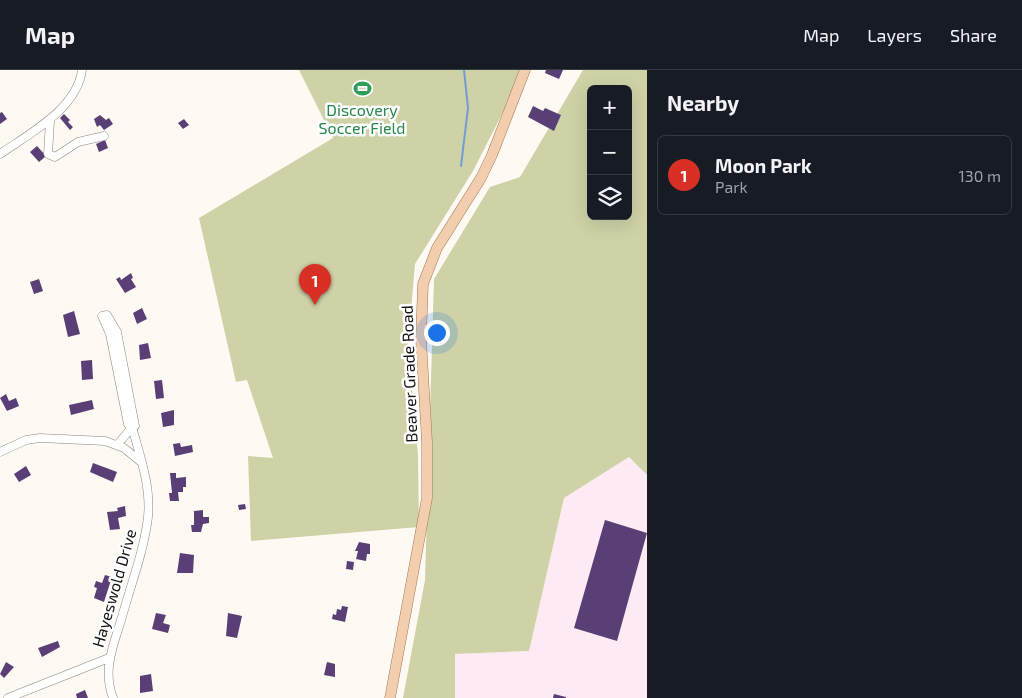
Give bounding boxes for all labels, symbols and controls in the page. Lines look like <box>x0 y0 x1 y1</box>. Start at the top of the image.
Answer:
text: Map <box>25 20 75 49</box>
text: Map <box>803 24 839 46</box>
text: Layers <box>867 24 922 46</box>
text: Share <box>950 24 997 46</box>
sports icon: Discovery Soccer Field <box>352 79 372 99</box>
map controls <box>587 85 632 220</box>
button: + <box>587 85 632 130</box>
text: Nearby <box>667 90 739 115</box>
place label: Discovery Soccer Field <box>319 100 405 137</box>
button: − <box>587 130 632 175</box>
text: Moon Park <box>715 154 812 177</box>
text: 1 <box>681 166 687 185</box>
text: 130 m <box>959 166 1001 185</box>
button: layers <box>587 175 632 220</box>
text: Park <box>715 177 748 196</box>
pin: 1 <box>299 264 331 305</box>
street label: Beaver Grade Road <box>397 305 420 443</box>
your location <box>424 320 450 346</box>
street label: Hayeswold Drive <box>88 526 140 649</box>

